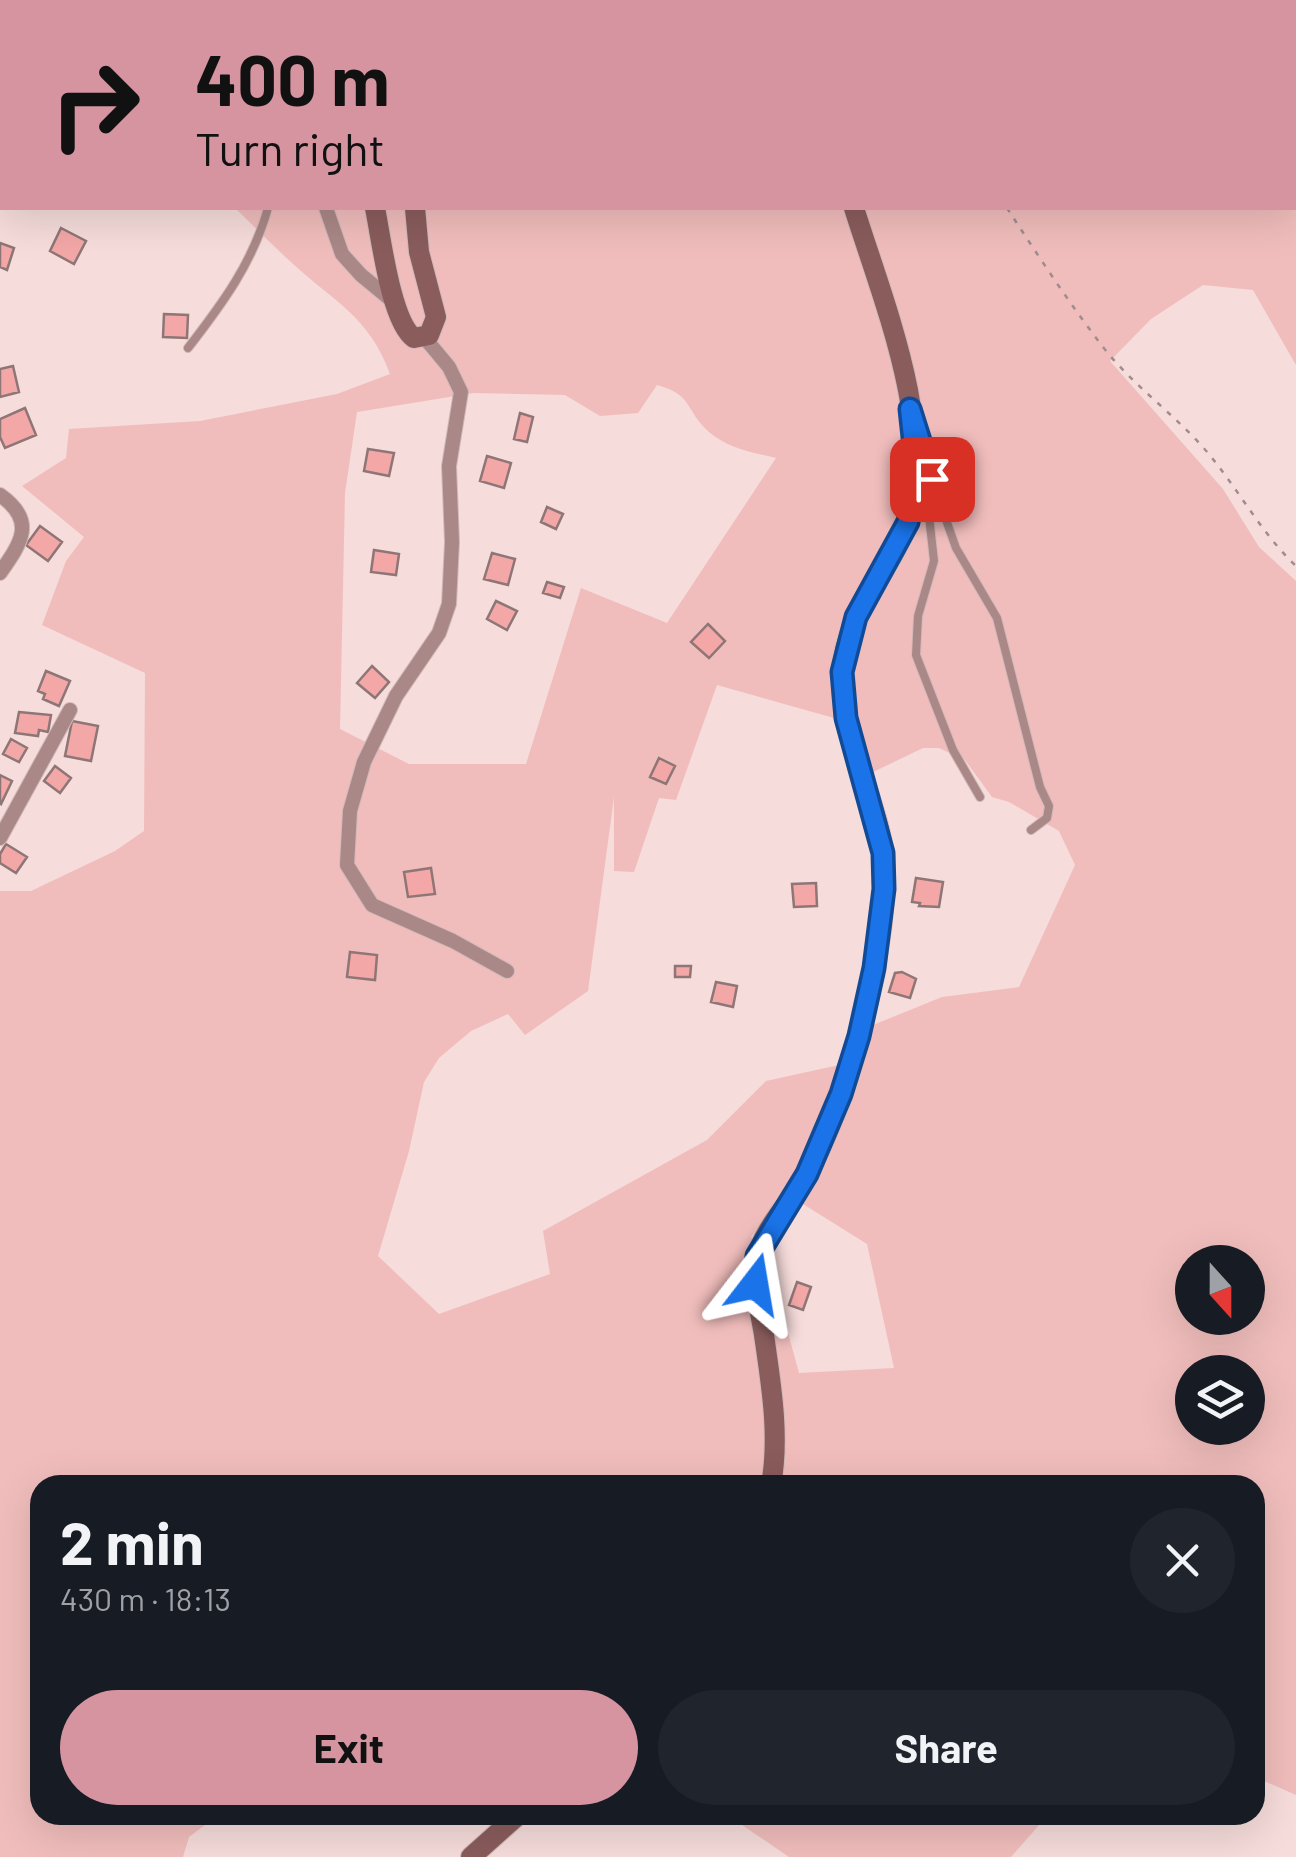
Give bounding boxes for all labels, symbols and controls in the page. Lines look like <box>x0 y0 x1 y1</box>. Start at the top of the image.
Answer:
text: 400 m <box>195 36 390 120</box>
icon: right <box>30 40 160 170</box>
text: Turn right <box>195 121 385 175</box>
pin <box>890 437 975 522</box>
icon: arrive <box>905 452 960 507</box>
position arrow <box>703 1232 807 1336</box>
north arrow <box>1175 1245 1265 1335</box>
map controls <box>1175 1245 1265 1445</box>
button: layers <box>1175 1355 1265 1445</box>
text: 2 min <box>60 1505 204 1577</box>
button: close <box>1130 1508 1235 1613</box>
text: 430 m · 18:13 <box>60 1579 231 1617</box>
button: Exit <box>60 1690 638 1805</box>
button: Share <box>658 1690 1235 1805</box>

